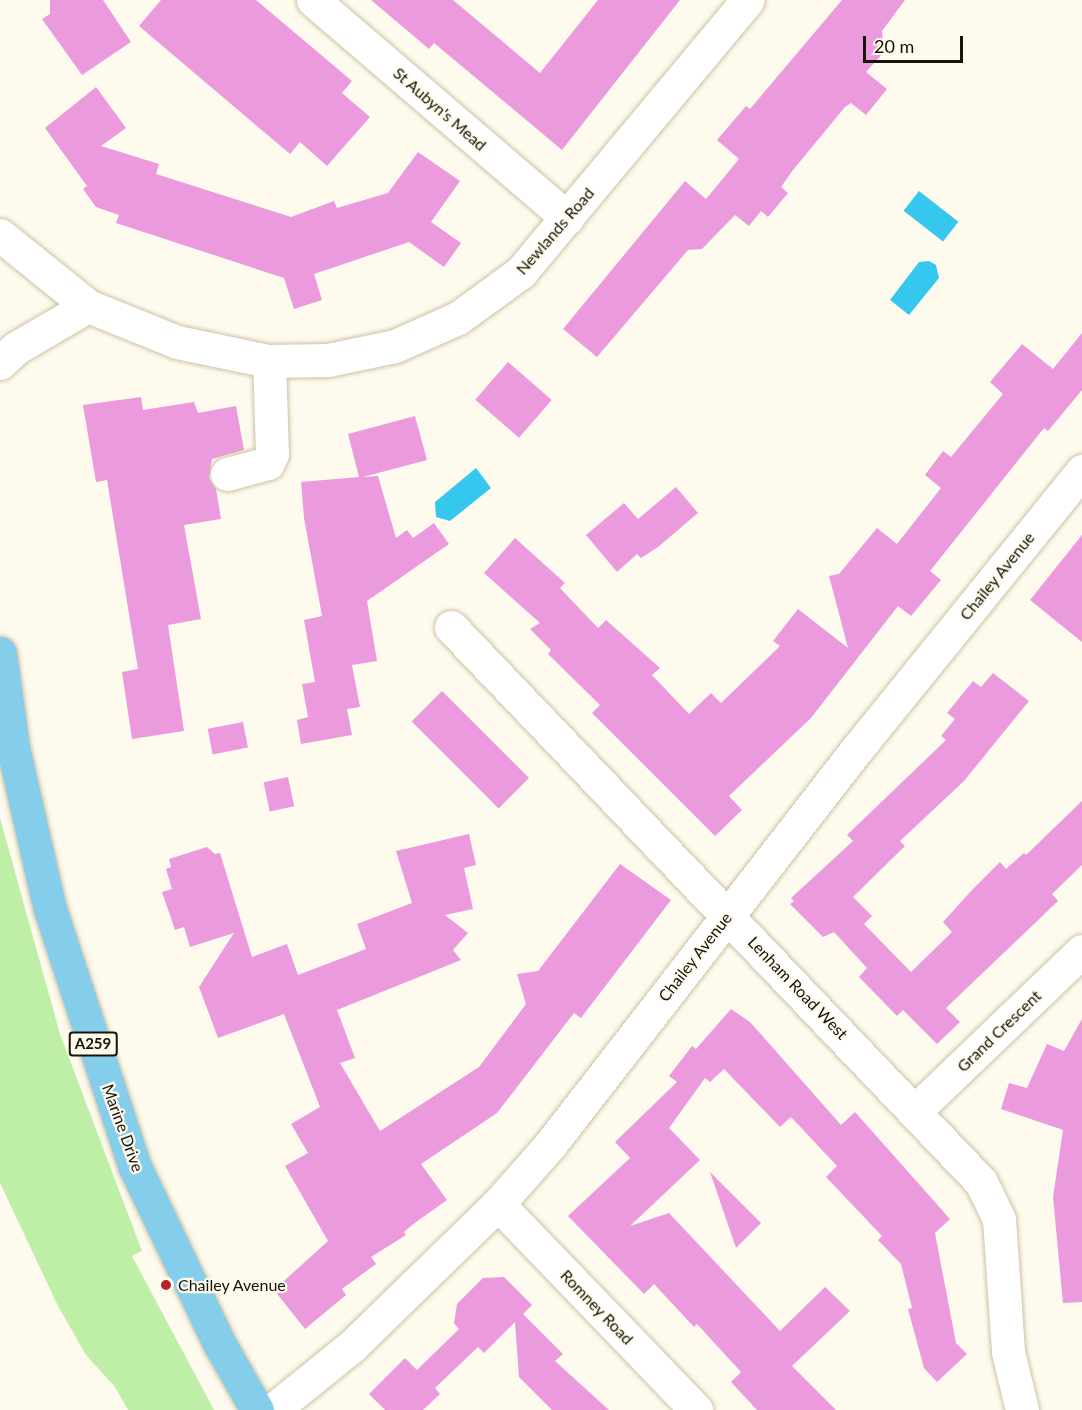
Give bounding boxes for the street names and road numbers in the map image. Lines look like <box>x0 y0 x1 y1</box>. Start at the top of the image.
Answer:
street label: St Aubyn's Mead <box>389 63 491 155</box>
street label: Newlands Road <box>512 184 598 278</box>
street label: Chailey Avenue <box>955 528 1039 624</box>
street label: Chailey Avenue <box>654 908 736 1006</box>
street label: Lenham Road West <box>744 933 852 1043</box>
street label: Grand Crescent <box>953 986 1045 1076</box>
road number: A259 <box>68 1032 118 1056</box>
street label: Marine Drive <box>98 1082 148 1174</box>
street label: Romney Road <box>556 1266 638 1348</box>

